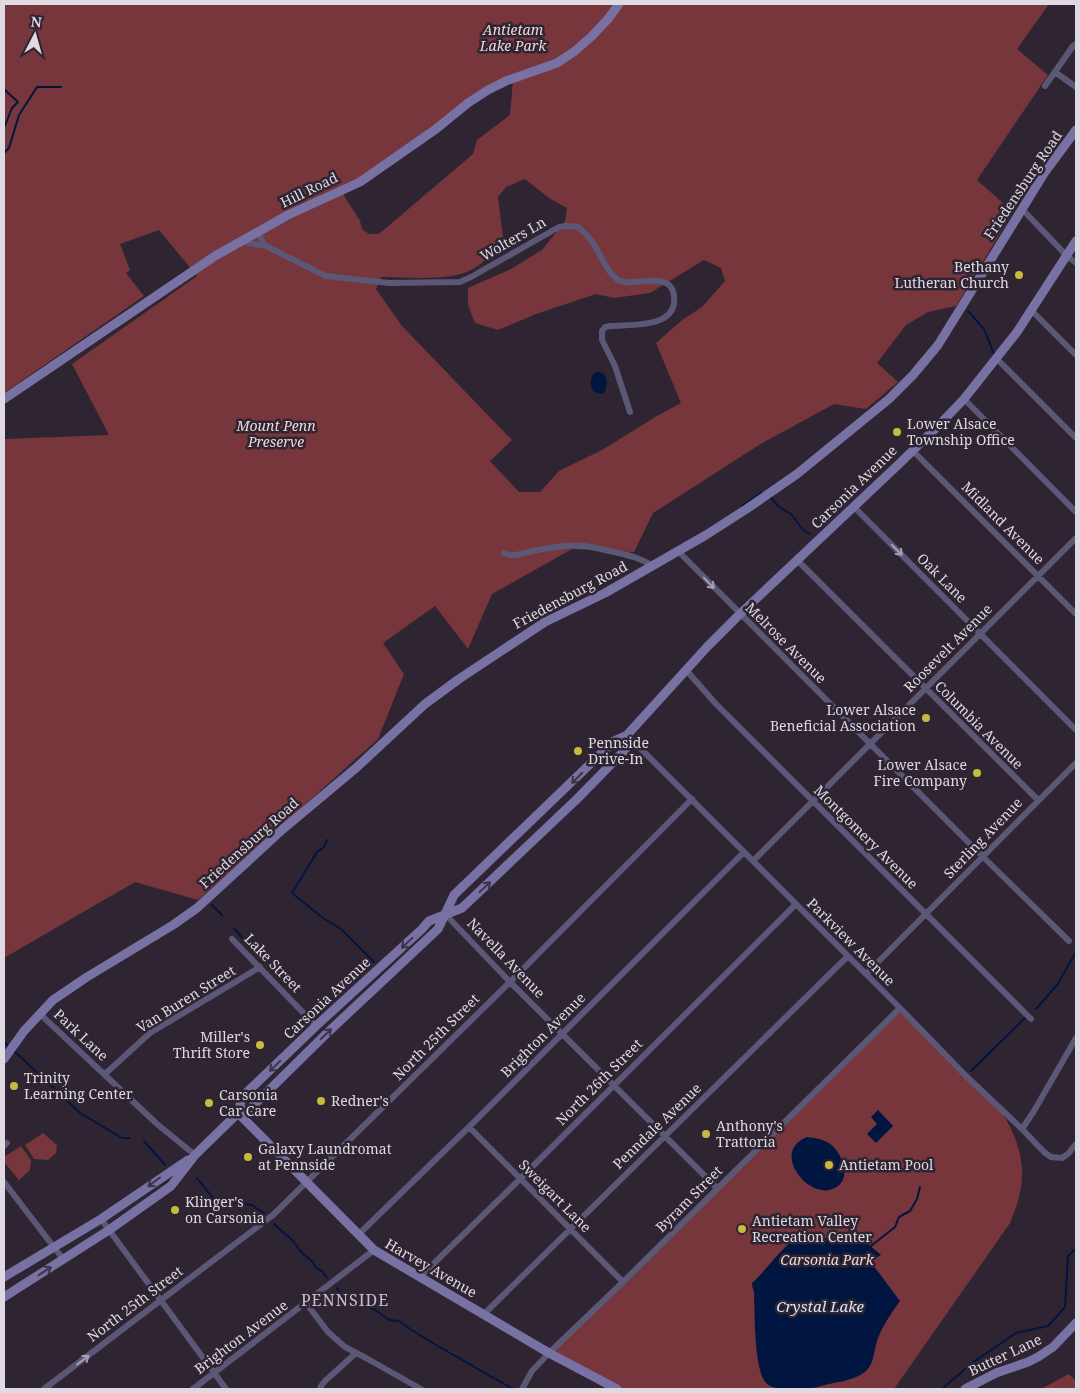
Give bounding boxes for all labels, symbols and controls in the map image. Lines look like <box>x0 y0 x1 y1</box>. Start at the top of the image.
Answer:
north arrow <box>10 10 60 60</box>
text: N <box>30 12 43 32</box>
park label: Antietam Lake Park <box>479 20 547 55</box>
street label: Friedensburg Road <box>979 126 1066 243</box>
street label: Hill Road <box>277 167 341 212</box>
street label: Wolters Ln <box>476 212 549 265</box>
place label: Bethany Lutheran Church <box>894 257 1009 292</box>
marker: Bethany Lutheran Church <box>1013 269 1025 281</box>
place label: Lower Alsace Township Office <box>907 414 1015 449</box>
park label: Mount Penn Preserve <box>235 416 316 451</box>
marker: Lower Alsace Township Office <box>891 426 903 438</box>
street label: Carsonia Avenue <box>807 441 901 533</box>
street label: Midland Avenue <box>958 477 1049 568</box>
one-way arrow <box>891 544 904 556</box>
street label: Oak Lane <box>913 549 971 607</box>
street label: Friedensburg Road <box>509 556 631 633</box>
one-way arrow <box>703 576 715 589</box>
street label: Melrose Avenue <box>742 598 831 687</box>
street label: Roosevelt Avenue <box>899 599 996 696</box>
street label: Columbia Avenue <box>931 676 1028 773</box>
place label: Lower Alsace Beneficial Association <box>770 700 916 735</box>
marker: Lower Alsace Beneficial Association <box>920 712 932 724</box>
place label: Pennside Drive-In <box>588 733 649 768</box>
marker: Pennside Drive-In <box>572 745 584 757</box>
place label: Lower Alsace Fire Company <box>873 755 967 790</box>
marker: Lower Alsace Fire Company <box>971 767 983 779</box>
one-way arrow <box>571 771 583 784</box>
street label: Montgomery Avenue <box>810 781 922 893</box>
street label: Friedensburg Road <box>195 793 303 892</box>
street label: Sterling Avenue <box>939 793 1026 882</box>
one-way arrow <box>478 881 491 893</box>
street label: Parkview Avenue <box>803 894 899 990</box>
street label: Navella Avenue <box>463 914 549 1002</box>
street label: Lake Street <box>241 929 306 996</box>
one-way arrow <box>400 937 413 948</box>
street label: Carsonia Avenue <box>279 952 374 1043</box>
street label: Van Buren Street <box>133 961 239 1037</box>
street label: Brighton Avenue <box>496 988 589 1081</box>
street label: North 25th Street <box>388 989 483 1084</box>
street label: Park Lane <box>50 1005 113 1065</box>
place label: Miller's Thrift Store <box>173 1027 250 1062</box>
one-way arrow <box>320 1028 332 1040</box>
street label: North 26th Street <box>551 1034 646 1129</box>
marker: Miller's Thrift Store <box>254 1039 266 1051</box>
one-way arrow <box>270 1059 282 1071</box>
place label: Trinity Learning Center <box>24 1068 133 1103</box>
street label: Penndale Avenue <box>608 1079 705 1173</box>
marker: Trinity Learning Center <box>8 1080 20 1092</box>
place label: Carsonia Car Care <box>219 1085 278 1120</box>
place label: Redner's <box>331 1091 389 1110</box>
marker: Redner's <box>315 1095 327 1107</box>
marker: Carsonia Car Care <box>203 1097 215 1109</box>
place label: Anthony's Trattoria <box>716 1116 783 1151</box>
marker: Anthony's Trattoria <box>700 1128 712 1140</box>
place label: Galaxy Laundromat at Pennside <box>258 1139 392 1174</box>
marker: Galaxy Laundromat at Pennside <box>242 1151 254 1163</box>
street label: Sweigart Lane <box>515 1155 596 1236</box>
place label: Antietam Pool <box>839 1155 934 1174</box>
marker: Antietam Pool <box>823 1159 835 1171</box>
street label: Byram Street <box>651 1161 726 1236</box>
one-way arrow <box>148 1177 161 1188</box>
place label: Klinger's on Carsonia <box>185 1192 265 1227</box>
marker: Klinger's on Carsonia <box>169 1204 181 1216</box>
place label: Antietam Valley Recreation Center <box>752 1211 872 1246</box>
marker: Antietam Valley Recreation Center <box>736 1223 748 1235</box>
street label: Harvey Avenue <box>382 1234 480 1301</box>
park label: Carsonia Park <box>780 1250 875 1269</box>
street label: North 25th Street <box>83 1261 186 1346</box>
one-way arrow <box>37 1265 51 1275</box>
district label: PENNSIDE <box>301 1289 389 1311</box>
street label: Brighton Avenue <box>190 1295 291 1378</box>
water label: Crystal Lake <box>776 1296 864 1316</box>
street label: Butter Lane <box>965 1329 1044 1380</box>
one-way arrow <box>76 1355 90 1365</box>

